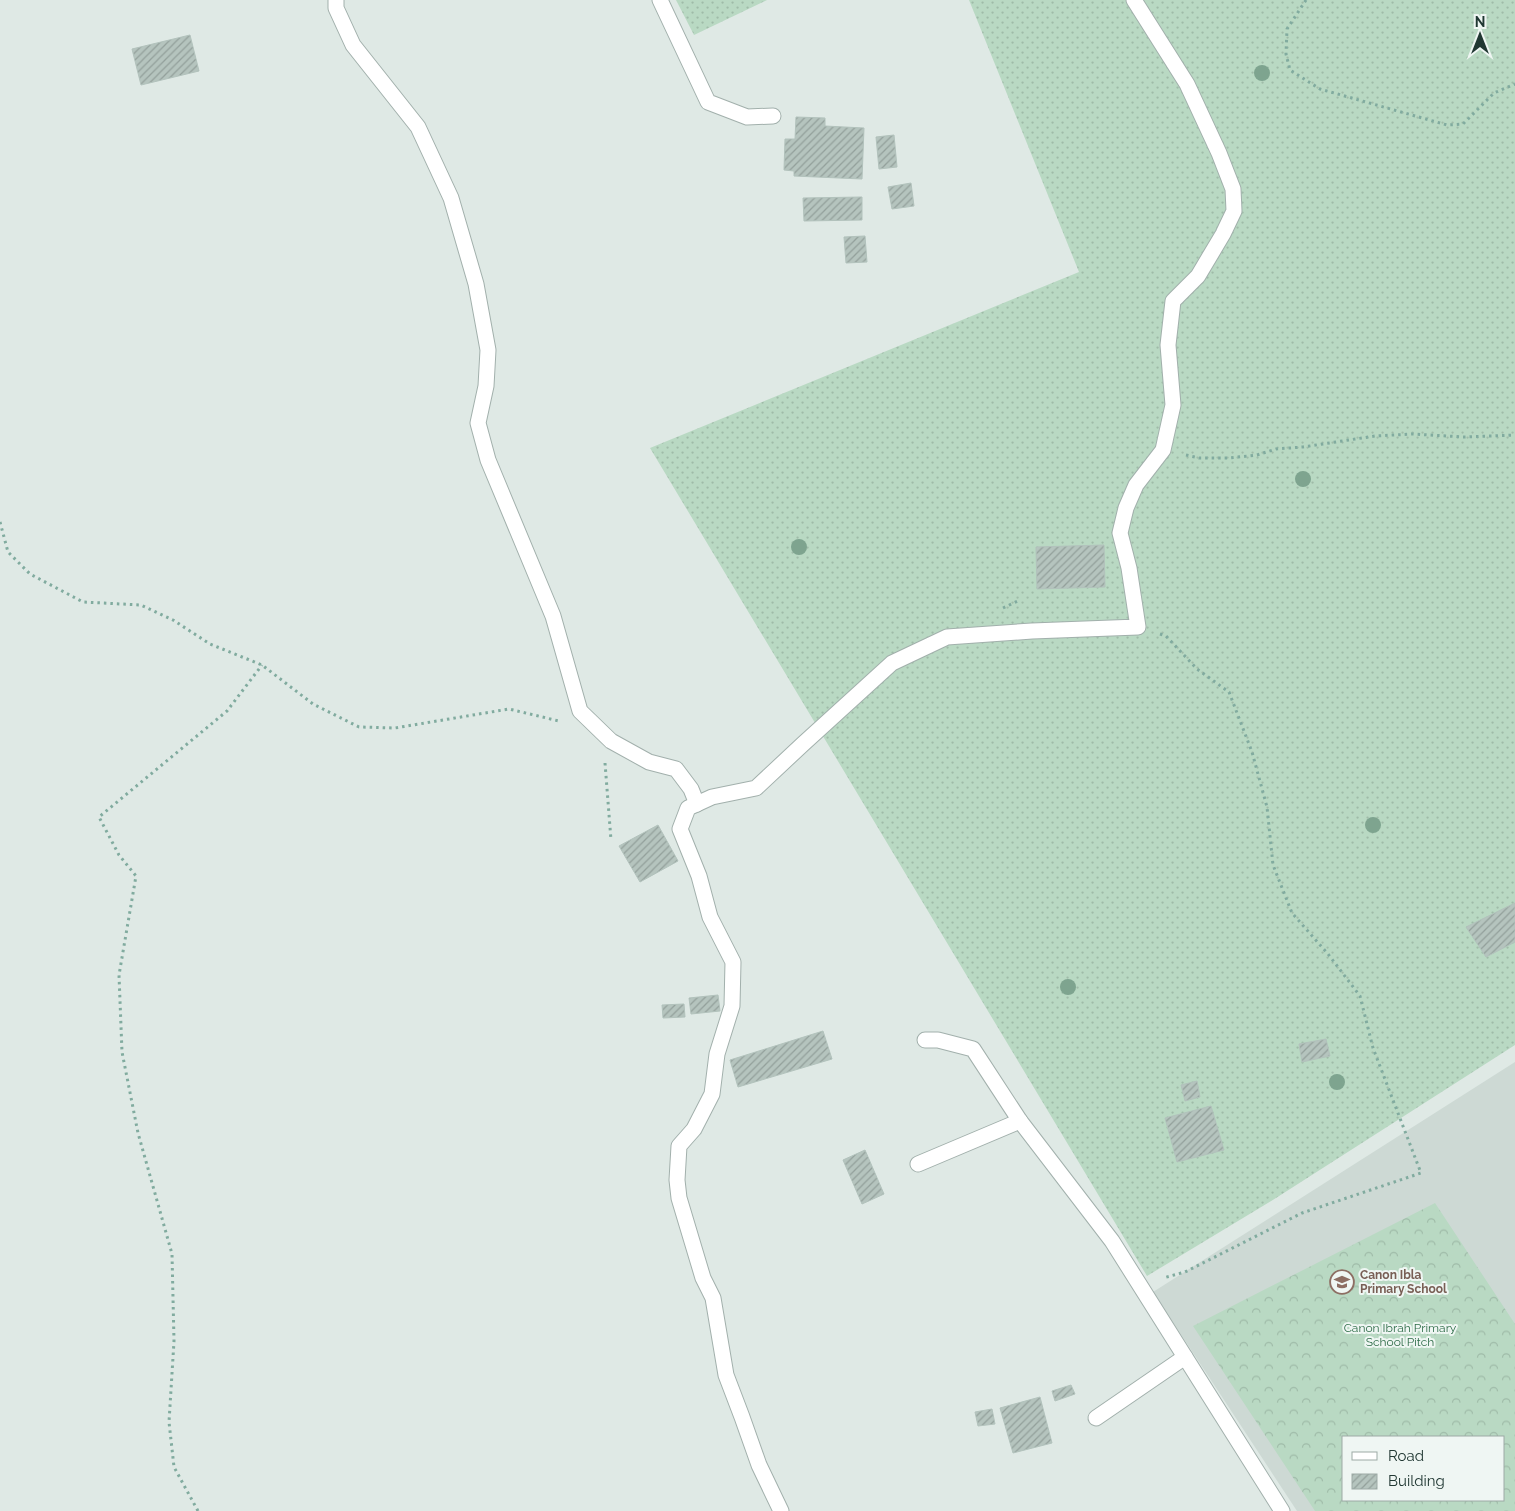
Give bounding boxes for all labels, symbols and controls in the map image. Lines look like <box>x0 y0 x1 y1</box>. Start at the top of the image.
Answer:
north arrow <box>1455 10 1505 60</box>
text: N <box>1475 14 1485 30</box>
place label: Canon Ibla Primary School <box>1360 1268 1447 1296</box>
school or university icon: Canon Ibla Primary School <box>1329 1269 1355 1295</box>
park label: Canon Ibrah Primary School Pitch <box>1344 1321 1457 1349</box>
legend <box>1342 1436 1505 1501</box>
text: Road <box>1388 1447 1424 1465</box>
text: Building <box>1388 1472 1445 1490</box>

